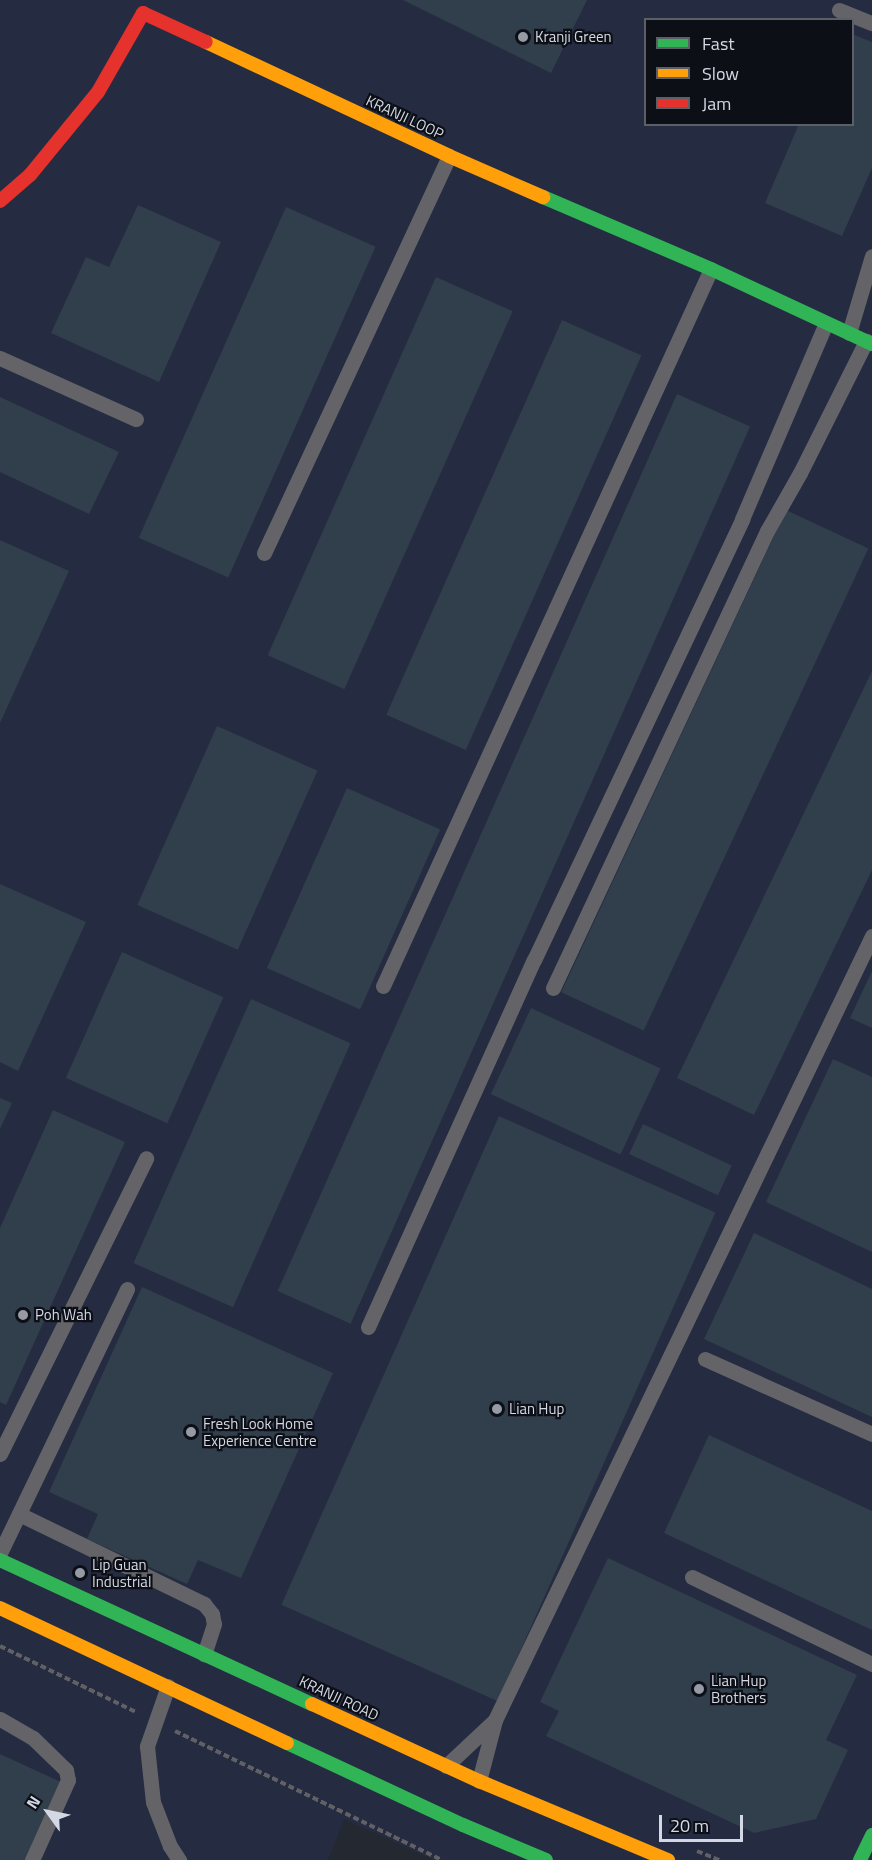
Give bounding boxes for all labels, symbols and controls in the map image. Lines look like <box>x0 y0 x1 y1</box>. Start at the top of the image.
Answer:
legend <box>644 18 854 126</box>
place label: Kranji Green <box>535 28 612 46</box>
marker: Kranji Green <box>516 30 530 44</box>
text: Fast <box>702 30 735 57</box>
text: Slow <box>702 60 739 87</box>
text: Jam <box>702 90 731 117</box>
street label: KRANJI LOOP <box>363 91 447 143</box>
place label: Poh Wah <box>35 1306 92 1324</box>
marker: Poh Wah <box>16 1308 30 1322</box>
place label: Lian Hup <box>509 1400 564 1418</box>
marker: Lian Hup <box>490 1402 504 1416</box>
place label: Fresh Look Home Experience Centre <box>203 1414 316 1449</box>
marker: Fresh Look Home Experience Centre <box>184 1425 198 1439</box>
place label: Lip Guan Industrial <box>92 1555 151 1590</box>
marker: Lip Guan Industrial <box>73 1566 87 1580</box>
place label: Lian Hup Brothers <box>711 1671 766 1706</box>
street label: KRANJI ROAD <box>296 1672 382 1724</box>
marker: Lian Hup Brothers <box>692 1682 706 1696</box>
north arrow <box>18 1782 78 1842</box>
text: N <box>20 1791 46 1813</box>
scale bar <box>662 1803 746 1841</box>
text: 20 m <box>670 1812 709 1839</box>

